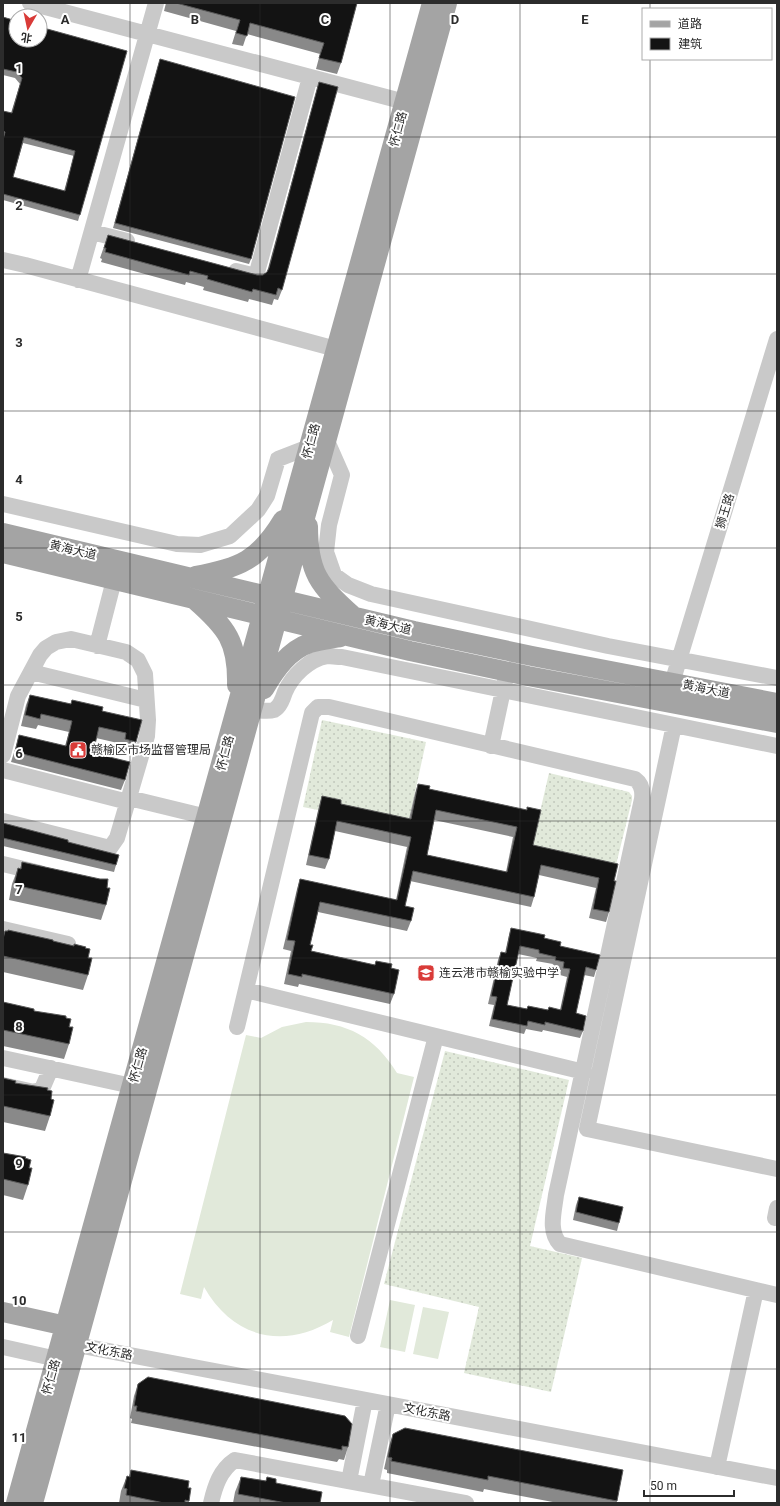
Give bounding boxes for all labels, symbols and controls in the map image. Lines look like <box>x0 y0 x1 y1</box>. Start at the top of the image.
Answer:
north arrow <box>8 8 48 48</box>
legend <box>642 8 772 60</box>
text: A <box>61 12 70 27</box>
text: B <box>191 12 199 27</box>
text: C <box>321 12 330 27</box>
text: D <box>451 12 459 27</box>
text: E <box>581 12 589 27</box>
text: 道路 <box>678 17 702 31</box>
text: 北 <box>20 30 33 45</box>
text: 建筑 <box>678 37 702 51</box>
text: 1 <box>15 61 23 76</box>
street label: 怀仁路 <box>387 110 409 148</box>
text: 2 <box>15 198 23 213</box>
text: 3 <box>15 335 23 350</box>
street label: 怀仁路 <box>300 422 322 460</box>
text: 4 <box>15 472 23 487</box>
street label: 狮王路 <box>713 492 737 530</box>
street label: 黄海大道 <box>48 538 98 562</box>
text: 5 <box>15 609 23 624</box>
street label: 黄海大道 <box>363 613 413 637</box>
street label: 黄海大道 <box>681 678 731 700</box>
street label: 怀仁路 <box>214 734 236 772</box>
public building icon: 赣榆区市场监督管理局 <box>68 740 88 760</box>
place label: 赣榆区市场监督管理局 <box>91 743 211 757</box>
text: 6 <box>15 746 23 761</box>
text: 7 <box>15 882 23 897</box>
school or university icon: 连云港市赣榆实验中学 <box>416 963 436 983</box>
place label: 连云港市赣榆实验中学 <box>439 966 559 980</box>
text: 8 <box>15 1019 23 1034</box>
street label: 怀仁路 <box>126 1046 150 1084</box>
text: 9 <box>15 1156 23 1171</box>
text: 10 <box>12 1293 26 1308</box>
street label: 文化东路 <box>84 1340 134 1362</box>
street label: 怀仁路 <box>39 1358 63 1396</box>
street label: 文化东路 <box>402 1401 452 1423</box>
text: 11 <box>12 1430 26 1445</box>
scale bar <box>644 1472 734 1498</box>
text: 50 m <box>650 1479 677 1493</box>

